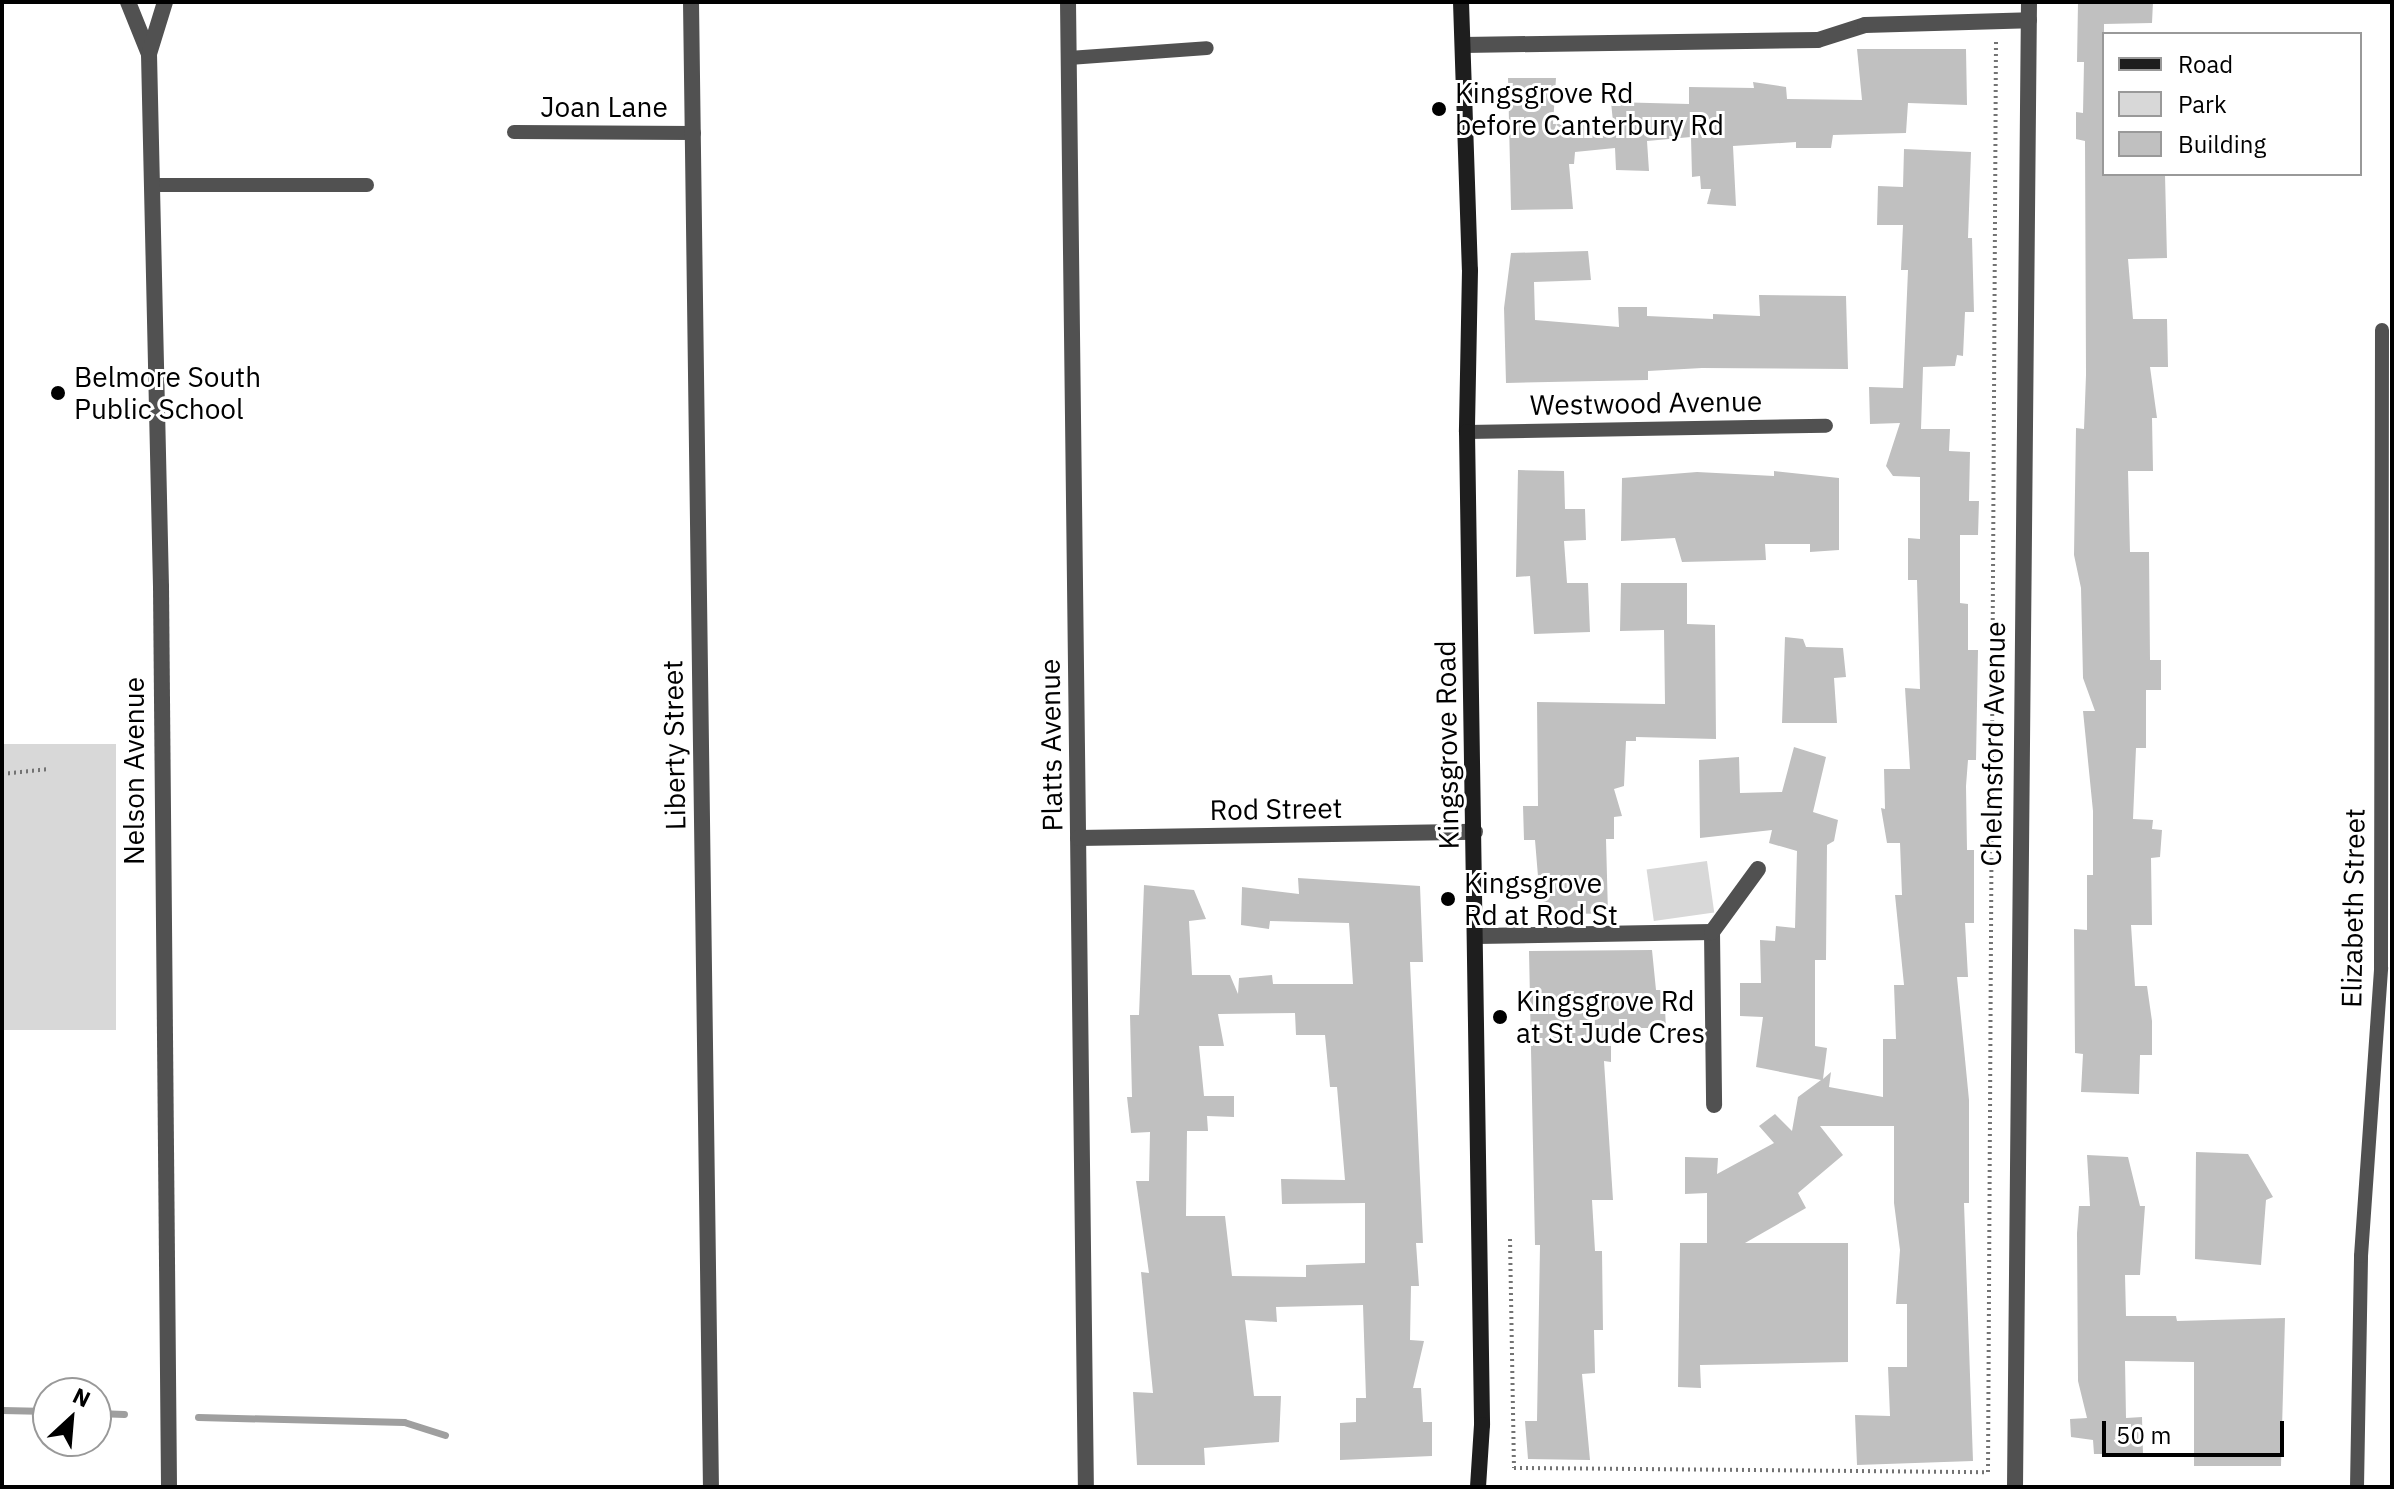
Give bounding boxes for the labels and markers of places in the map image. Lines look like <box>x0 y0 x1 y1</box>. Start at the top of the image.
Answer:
place label: Kingsgrove Rd before Canterbury Rd <box>1455 76 1724 142</box>
marker: Kingsgrove Rd before Canterbury Rd <box>1430 100 1448 118</box>
place label: Belmore South Public School <box>74 360 261 426</box>
marker: Belmore South Public School <box>49 384 67 402</box>
place label: Kingsgrove Rd at Rod St <box>1464 866 1618 932</box>
marker: Kingsgrove Rd at Rod St <box>1439 890 1457 908</box>
place label: Kingsgrove Rd at St Jude Cres <box>1516 984 1705 1050</box>
marker: Kingsgrove Rd at St Jude Cres <box>1491 1008 1509 1026</box>

